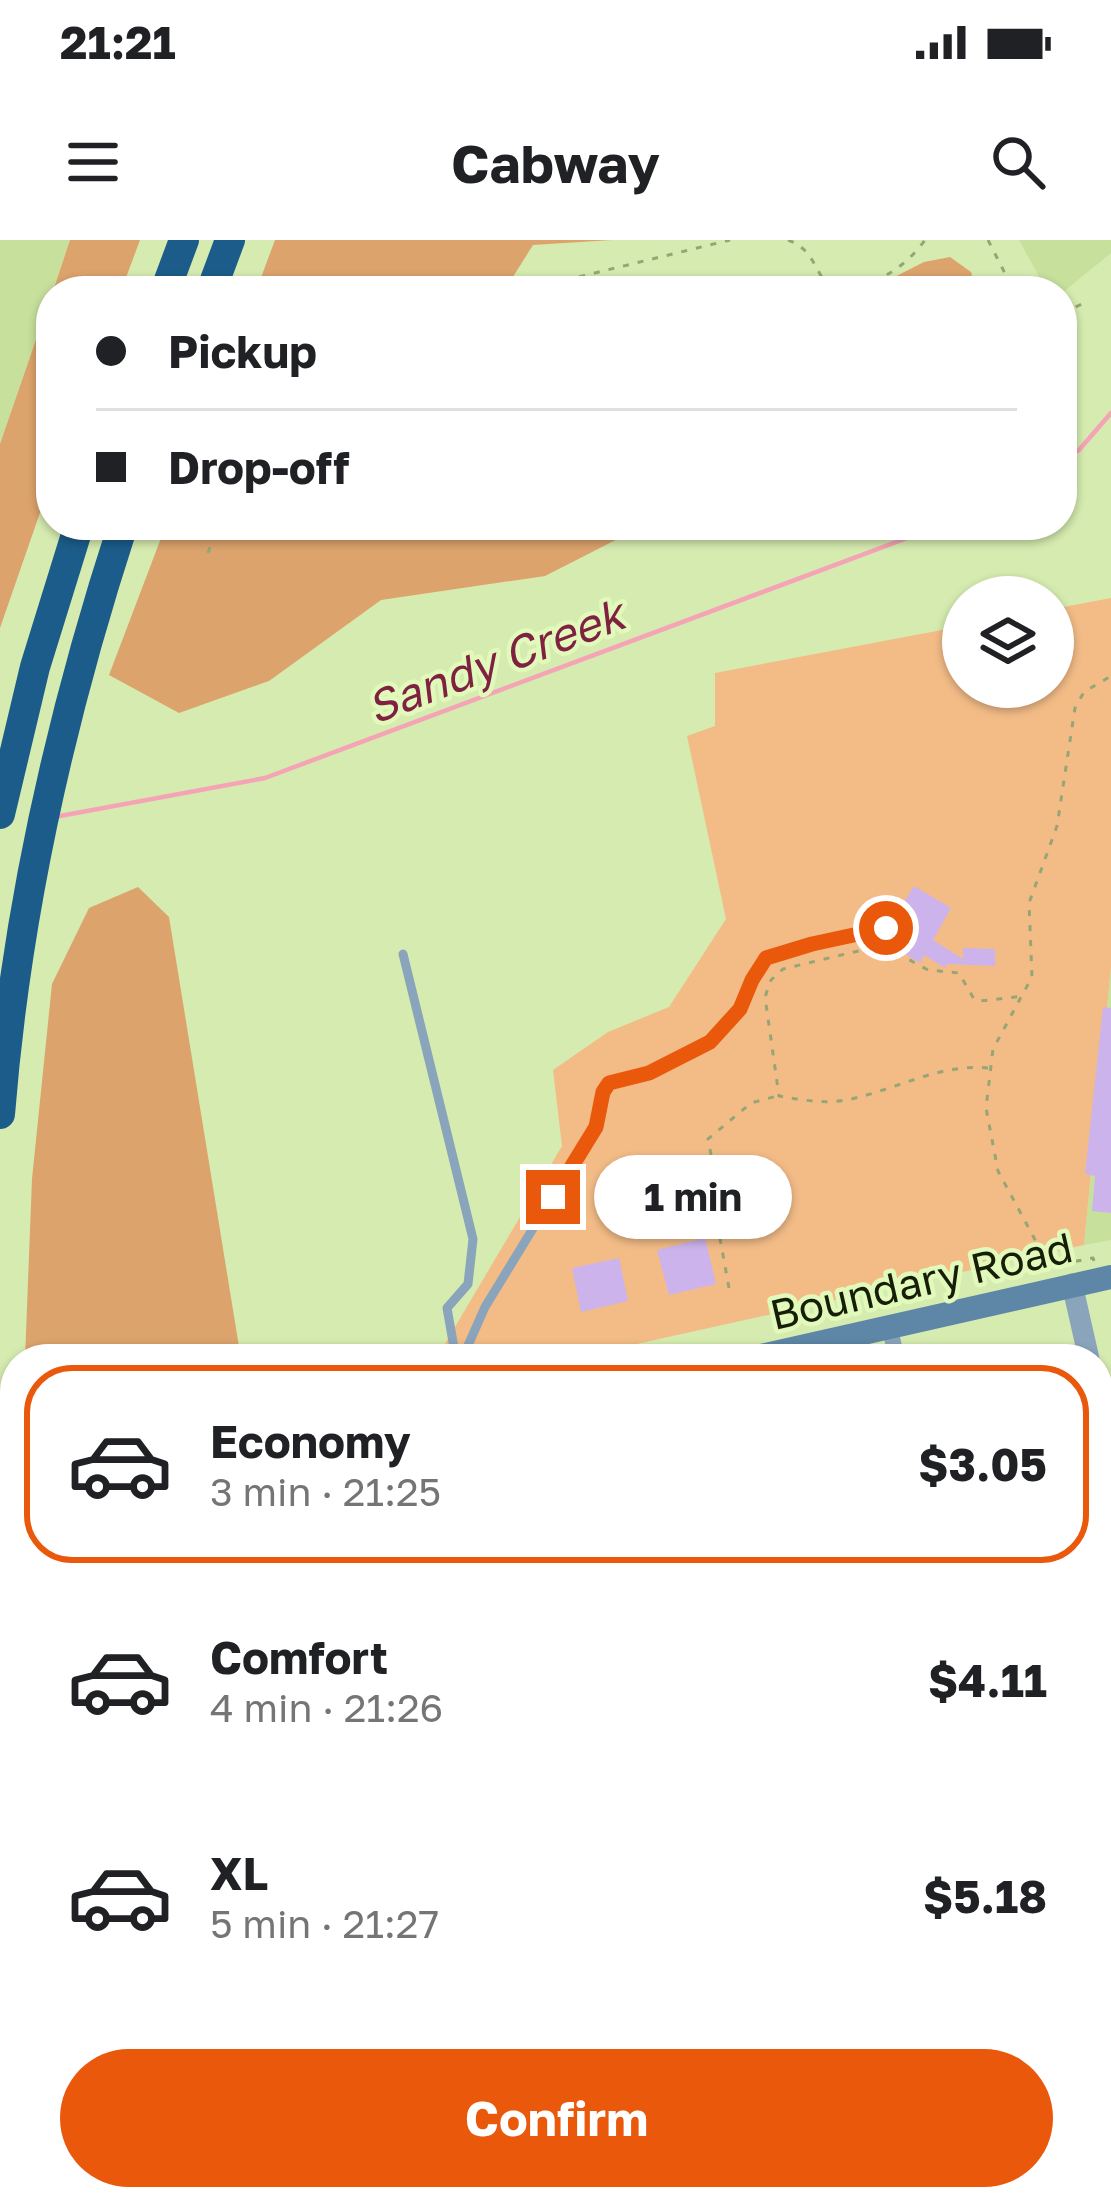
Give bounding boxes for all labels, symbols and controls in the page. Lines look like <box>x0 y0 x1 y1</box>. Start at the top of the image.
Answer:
text: 21:21 <box>60 15 176 69</box>
icon: menu <box>60 129 126 195</box>
icon: search <box>985 129 1051 195</box>
text: Cabway <box>451 130 660 195</box>
text: Pickup <box>168 324 317 378</box>
text: Drop-off <box>168 440 349 494</box>
map controls <box>942 576 1074 708</box>
button: layers <box>942 576 1074 708</box>
water label: Sandy Creek <box>359 585 636 734</box>
route start <box>859 901 913 955</box>
callout: 1 min <box>595 1155 793 1239</box>
route end <box>526 1170 580 1224</box>
text: 1 min <box>644 1173 742 1220</box>
street label: Boundary Road <box>765 1221 1077 1339</box>
icon: car <box>66 1410 174 1518</box>
text: Economy <box>210 1414 411 1468</box>
text: $3.05 <box>918 1437 1047 1491</box>
text: 3 min · 21:25 <box>210 1468 441 1515</box>
icon: car <box>66 1626 174 1734</box>
text: Comfort <box>210 1630 388 1684</box>
text: $4.11 <box>928 1653 1047 1707</box>
text: 4 min · 21:26 <box>210 1684 443 1731</box>
icon: car <box>66 1842 174 1950</box>
text: XL <box>210 1846 268 1900</box>
text: $5.18 <box>923 1869 1047 1923</box>
text: 5 min · 21:27 <box>210 1900 439 1947</box>
button: Confirm <box>60 2049 1053 2187</box>

